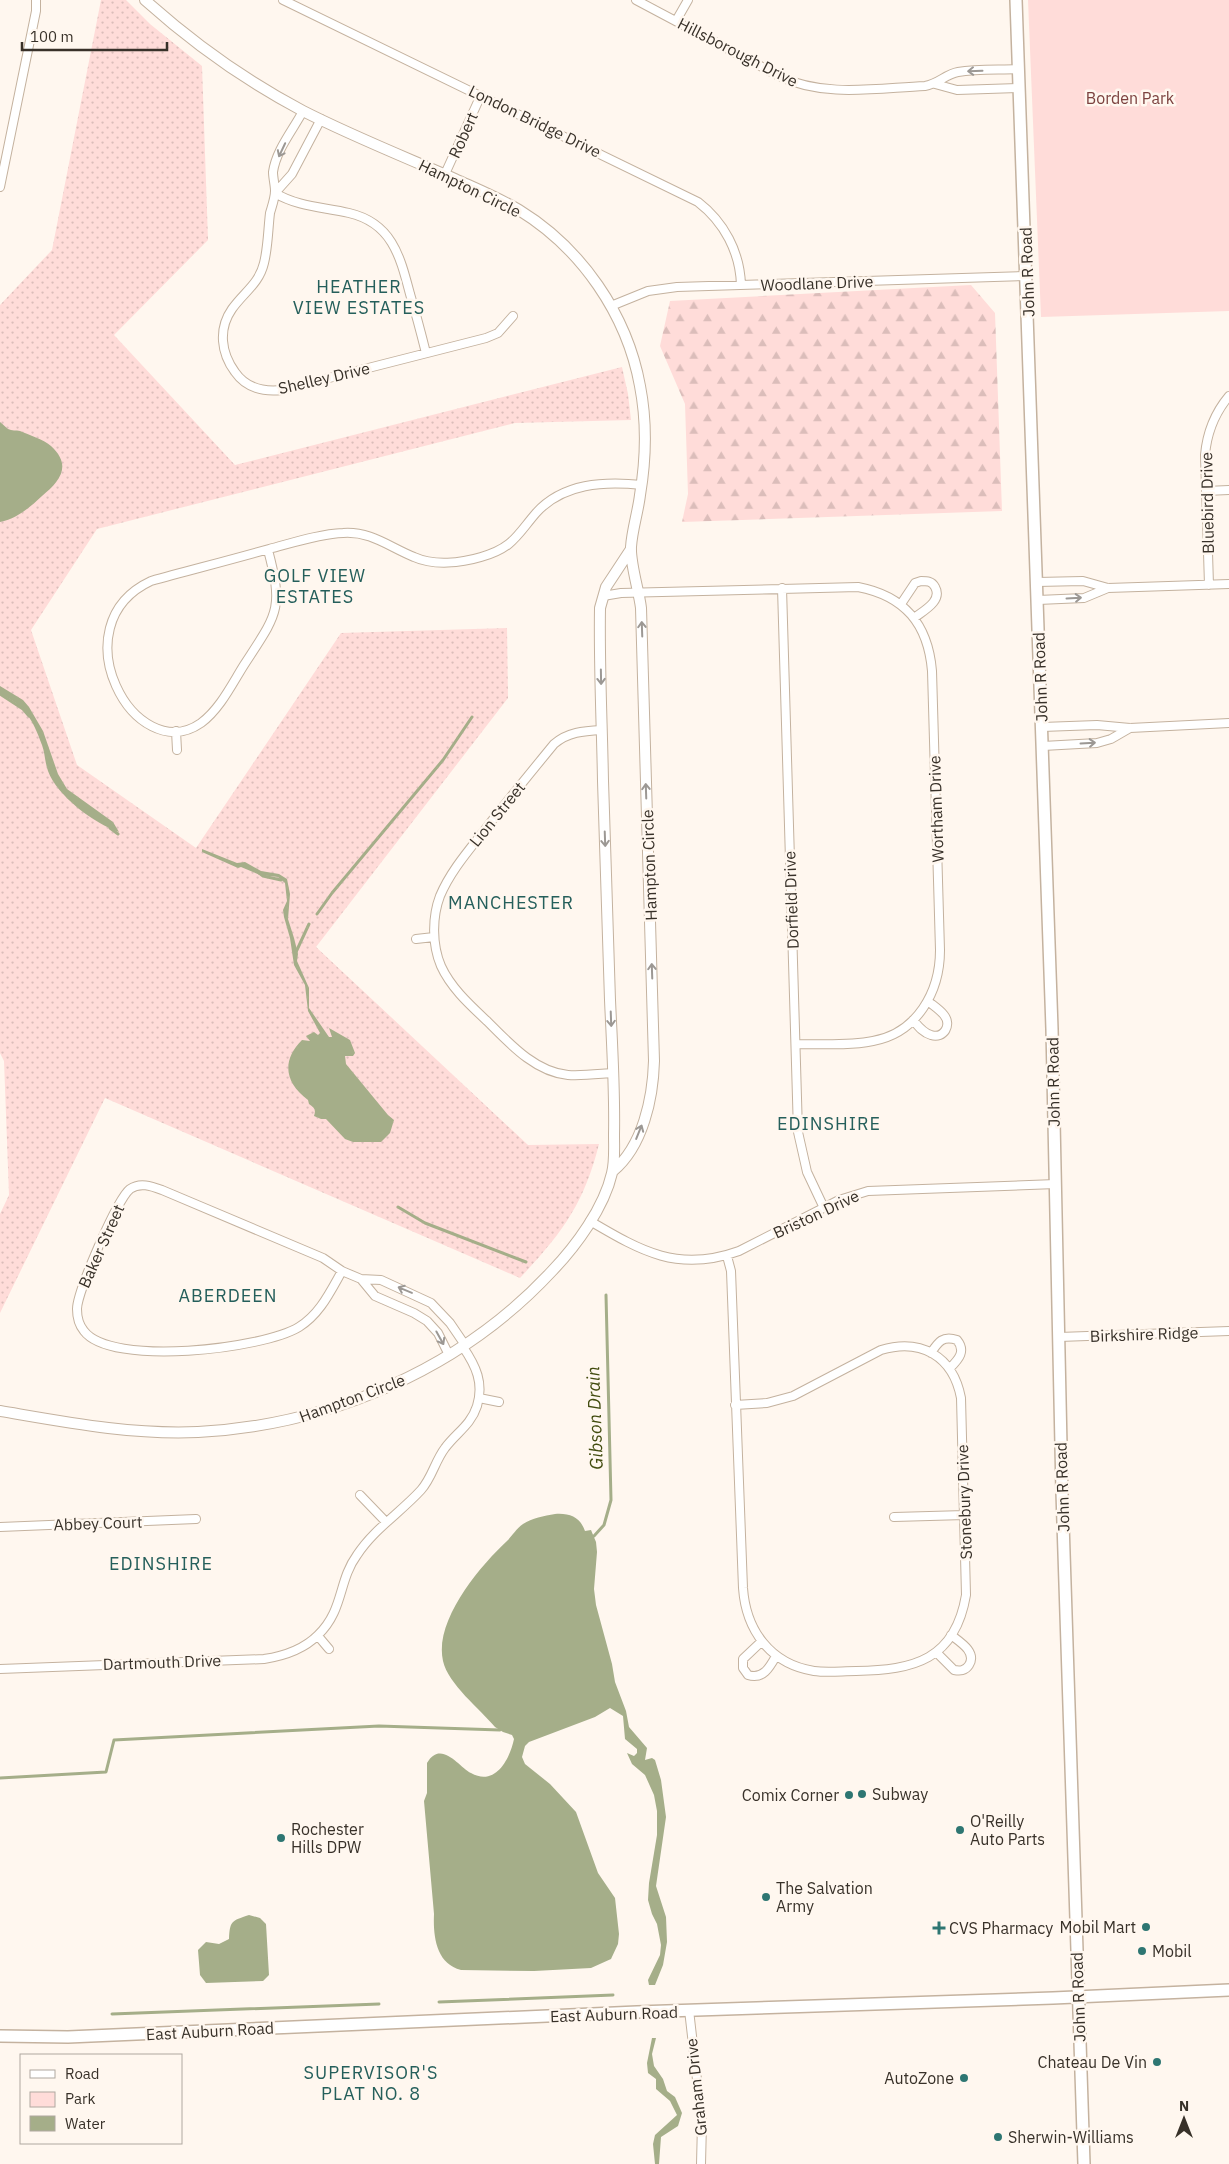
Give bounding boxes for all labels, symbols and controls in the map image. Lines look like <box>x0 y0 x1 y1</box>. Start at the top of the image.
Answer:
street label: Hillsborough Drive <box>675 13 802 91</box>
scale bar <box>22 20 168 52</box>
text: 100 m <box>30 27 74 46</box>
one-way arrow <box>967 66 983 76</box>
street label: London Bridge Drive <box>466 80 605 162</box>
park label: Borden Park <box>1086 88 1175 108</box>
street label: Robert <box>444 109 482 161</box>
one-way arrow <box>276 142 286 157</box>
street label: Hampton Circle <box>416 155 525 221</box>
street label: John R Road <box>1015 227 1039 317</box>
street label: Woodlane Drive <box>760 271 874 295</box>
district label: HEATHER VIEW ESTATES <box>293 275 425 319</box>
street label: Shelley Drive <box>276 358 372 398</box>
street label: Bluebird Drive <box>1196 452 1218 554</box>
district label: GOLF VIEW ESTATES <box>264 564 366 608</box>
one-way arrow <box>1066 594 1082 603</box>
one-way arrow <box>637 621 646 637</box>
street label: John R Road <box>1028 632 1052 722</box>
one-way arrow <box>596 669 605 685</box>
one-way arrow <box>1080 739 1096 748</box>
street label: Wortham Drive <box>924 755 948 863</box>
street label: Lion Street <box>465 778 529 850</box>
one-way arrow <box>642 783 651 799</box>
street label: Hampton Circle <box>637 809 661 921</box>
one-way arrow <box>600 831 610 847</box>
street label: Dorfield Drive <box>779 850 803 949</box>
district label: MANCHESTER <box>448 891 574 914</box>
one-way arrow <box>647 963 656 979</box>
one-way arrow <box>606 1011 616 1027</box>
street label: John R Road <box>1042 1037 1064 1127</box>
district label: EDINSHIRE <box>777 1112 881 1135</box>
one-way arrow <box>636 1124 645 1139</box>
street label: Briston Drive <box>770 1185 862 1243</box>
street label: Baker Street <box>74 1201 128 1291</box>
district label: ABERDEEN <box>178 1284 278 1307</box>
one-way arrow <box>398 1285 413 1295</box>
street label: Birkshire Ridge <box>1089 1322 1199 1346</box>
one-way arrow <box>436 1330 445 1345</box>
water label: Gibson Drain <box>581 1366 608 1470</box>
street label: Hampton Circle <box>296 1369 408 1426</box>
street label: John R Road <box>1050 1442 1074 1532</box>
street label: Stonebury Drive <box>952 1444 976 1560</box>
street label: Abbey Court <box>53 1511 143 1535</box>
district label: EDINSHIRE <box>109 1552 213 1575</box>
street label: Dartmouth Drive <box>102 1650 222 1674</box>
place label: Subway <box>872 1784 928 1804</box>
place label: Comix Corner <box>742 1785 839 1805</box>
marker: Subway <box>856 1788 868 1800</box>
marker: Comix Corner <box>843 1789 855 1801</box>
place label: O'Reilly Auto Parts <box>970 1811 1045 1849</box>
place label: Rochester Hills DPW <box>291 1819 364 1857</box>
marker: O'Reilly Auto Parts <box>954 1824 966 1836</box>
marker: Rochester Hills DPW <box>275 1832 287 1844</box>
place label: The Salvation Army <box>776 1878 873 1916</box>
marker: The Salvation Army <box>760 1891 772 1903</box>
place label: Mobil Mart <box>1060 1917 1136 1937</box>
place label: CVS Pharmacy <box>949 1918 1053 1938</box>
marker: Mobil Mart <box>1140 1921 1152 1933</box>
marker: CVS Pharmacy <box>933 1922 945 1934</box>
place label: Mobil <box>1152 1941 1192 1961</box>
marker: Mobil <box>1136 1945 1148 1957</box>
street label: John R Road <box>1066 1952 1090 2042</box>
street label: East Auburn Road <box>550 2002 678 2026</box>
street label: East Auburn Road <box>145 2018 275 2044</box>
street label: Graham Drive <box>681 2037 711 2137</box>
place label: Chateau De Vin <box>1038 2052 1147 2072</box>
legend <box>20 2054 182 2144</box>
marker: Chateau De Vin <box>1151 2056 1163 2068</box>
district label: SUPERVISOR'S PLAT NO. 8 <box>304 2061 438 2105</box>
text: Road <box>65 2064 100 2083</box>
place label: AutoZone <box>884 2068 954 2088</box>
marker: AutoZone <box>958 2072 970 2084</box>
text: Park <box>65 2089 95 2108</box>
north arrow <box>1159 2094 1209 2144</box>
text: N <box>1179 2097 1189 2115</box>
text: Water <box>65 2114 106 2133</box>
place label: Sherwin-Williams <box>1008 2127 1134 2147</box>
marker: Sherwin-Williams <box>992 2131 1004 2143</box>

